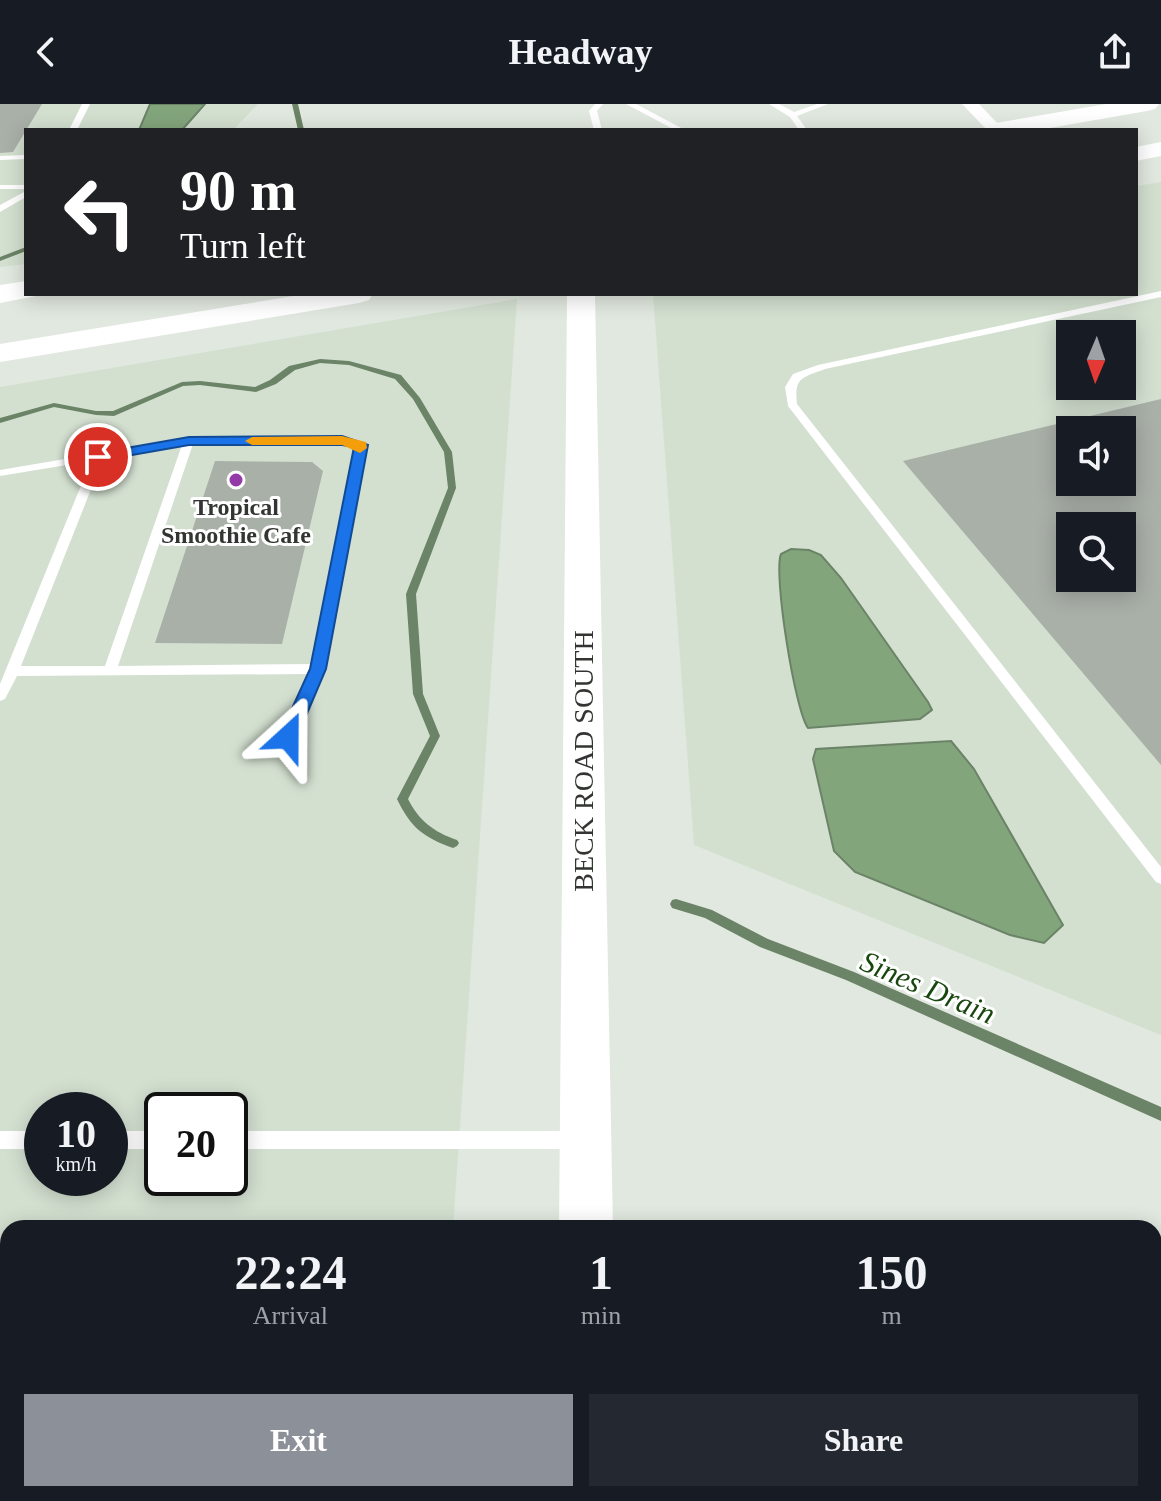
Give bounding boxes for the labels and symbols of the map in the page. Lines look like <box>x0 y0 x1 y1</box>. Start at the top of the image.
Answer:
north arrow <box>1056 320 1136 400</box>
pin <box>64 423 132 491</box>
marker: Tropical Smoothie Cafe <box>227 471 245 489</box>
place label: Tropical Smoothie Cafe <box>161 494 311 548</box>
street label: BECK ROAD SOUTH <box>568 630 599 892</box>
position arrow <box>246 695 330 779</box>
water label: Sines Drain <box>856 944 1000 1030</box>
speed limit sign: 20 <box>144 1092 248 1196</box>

